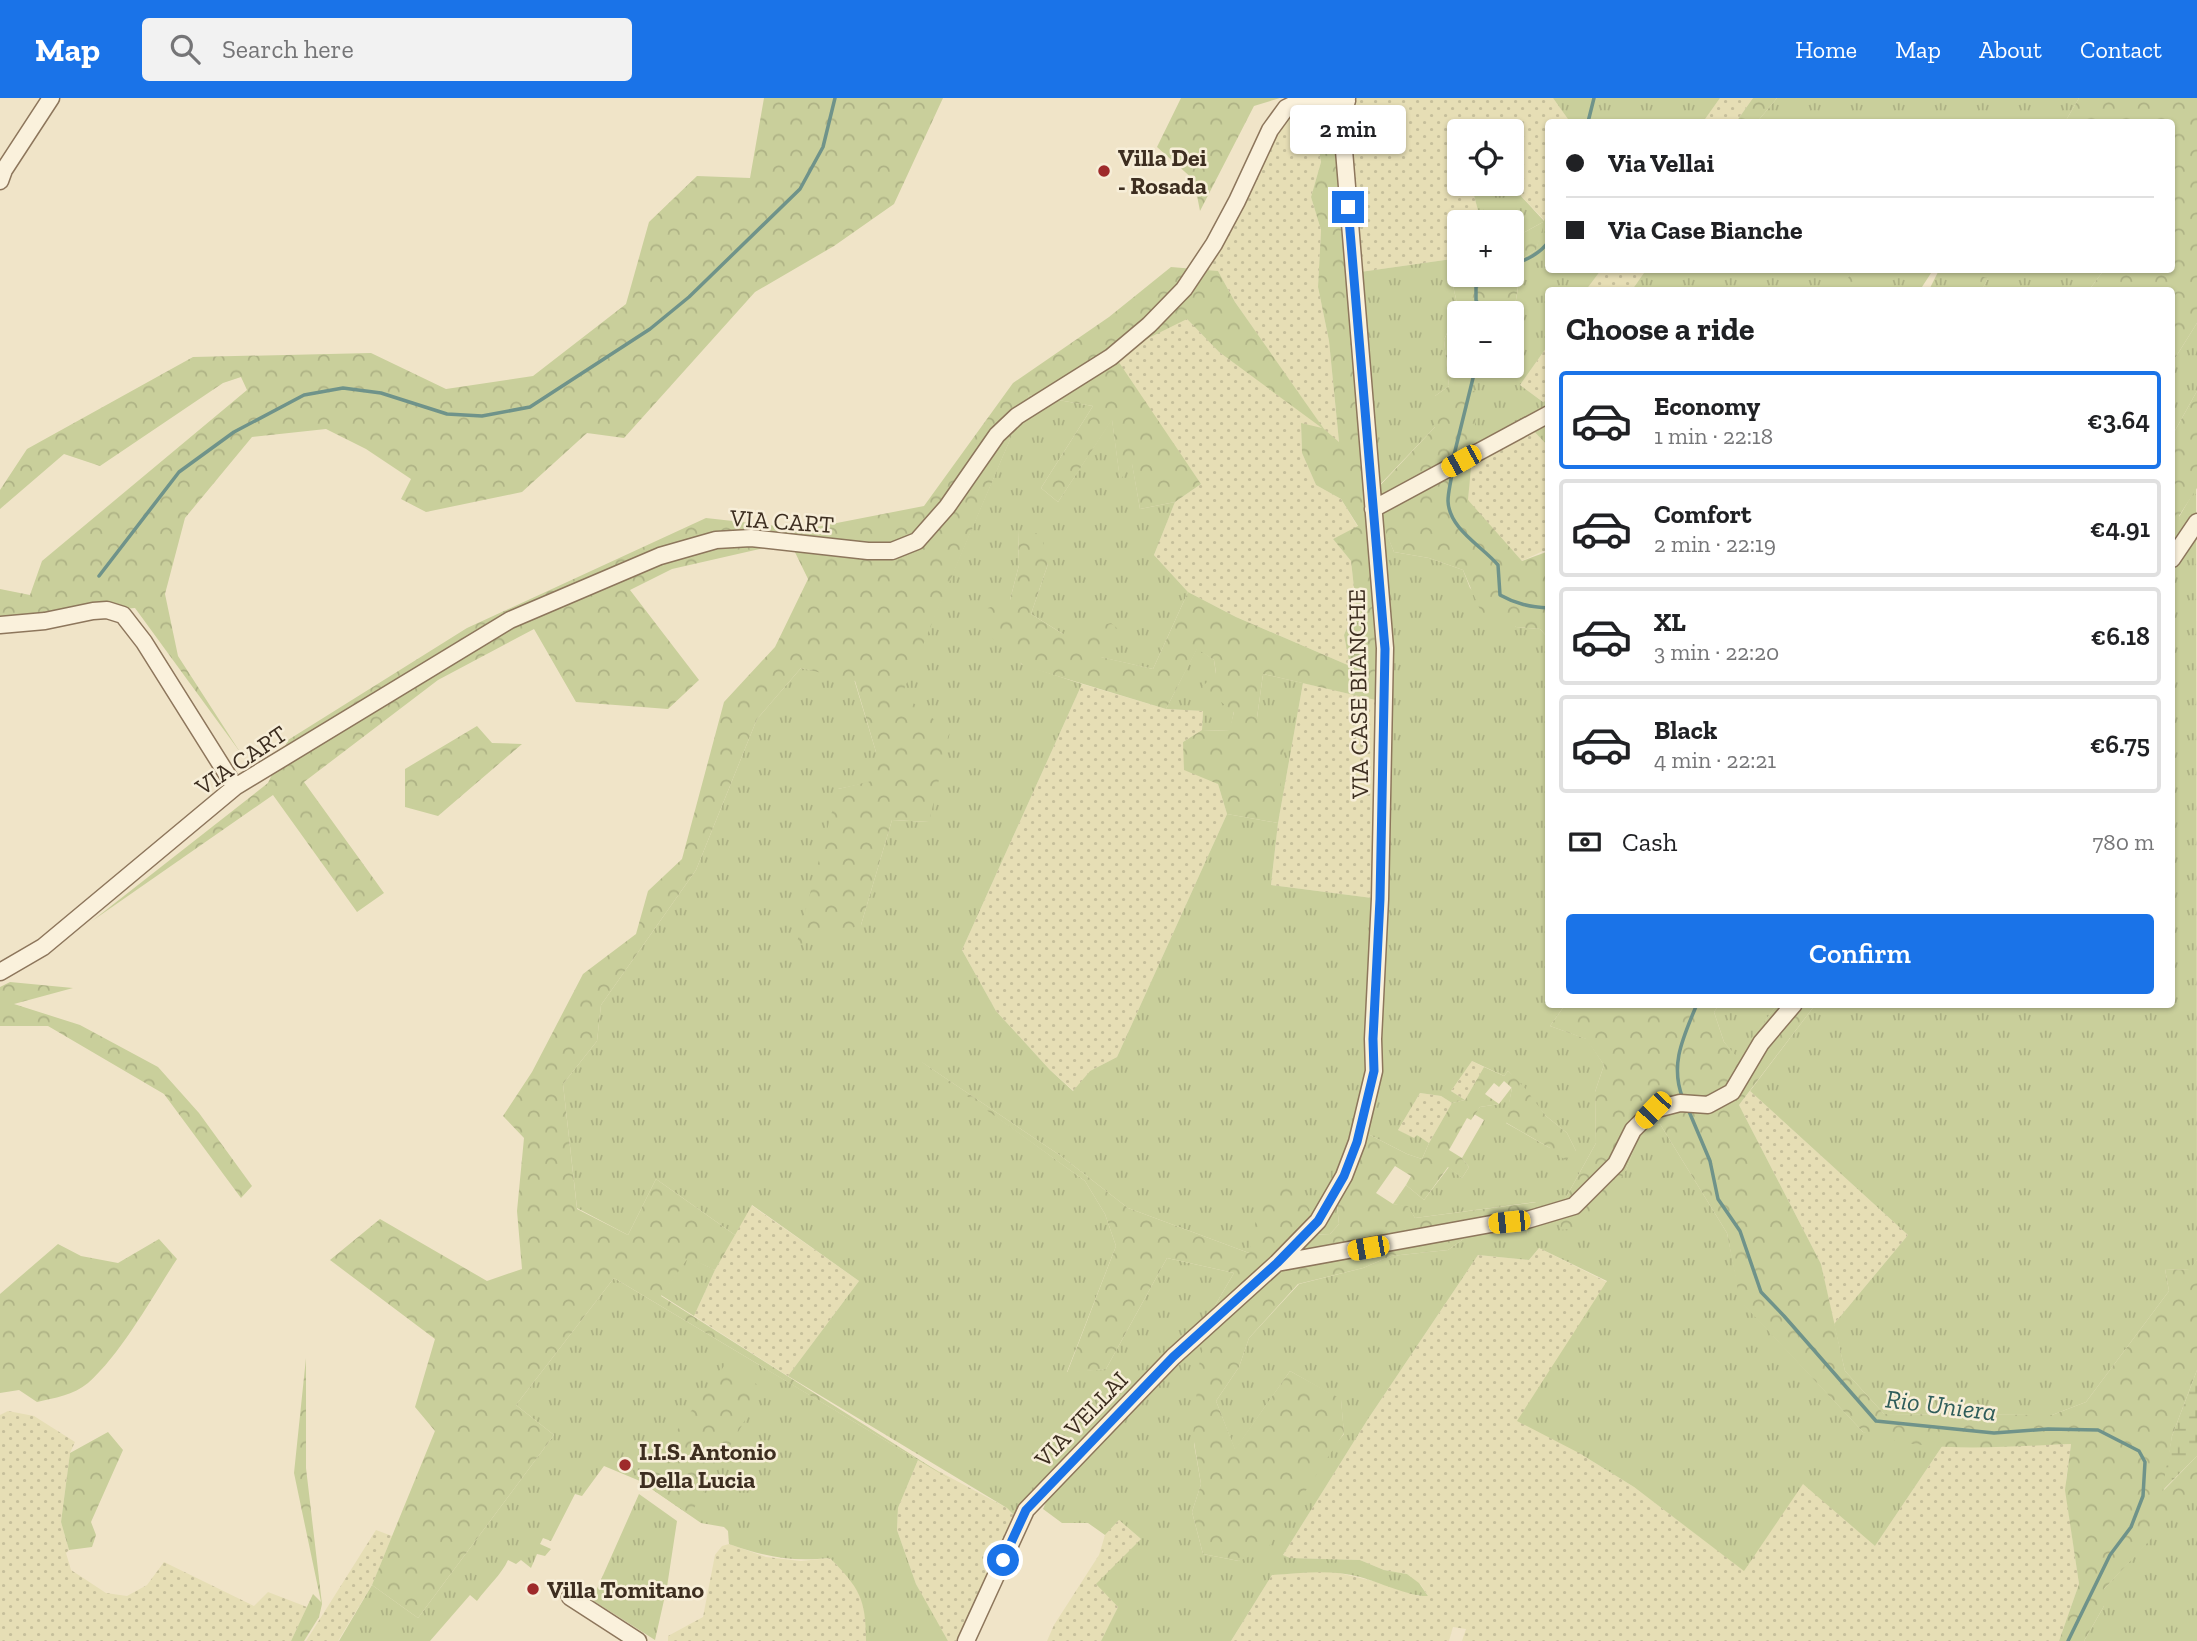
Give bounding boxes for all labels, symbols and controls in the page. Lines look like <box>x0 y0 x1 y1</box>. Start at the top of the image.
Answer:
search box <box>142 18 632 81</box>
text: Map <box>35 30 100 69</box>
icon: search <box>166 30 204 68</box>
text: Search here <box>222 33 354 65</box>
text: Home <box>1795 35 1857 64</box>
text: Map <box>1895 35 1941 64</box>
text: About <box>1979 35 2042 64</box>
text: Contact <box>2080 35 2162 64</box>
callout: 2 min <box>1290 105 1406 154</box>
text: 2 min <box>1319 115 1377 143</box>
map controls <box>1447 119 1524 378</box>
button: locate <box>1447 119 1524 196</box>
place label: Villa Dei - Rosada <box>1118 143 1207 200</box>
text: Via Vellai <box>1608 147 1714 179</box>
marker: Villa Dei - Rosada <box>1096 163 1112 179</box>
route end <box>1332 191 1364 223</box>
button: + <box>1447 210 1524 287</box>
text: Via Case Bianche <box>1608 214 1803 246</box>
button: − <box>1447 301 1524 378</box>
text: Choose a ride <box>1566 310 1754 348</box>
icon: car <box>1570 389 1633 452</box>
text: Economy <box>1654 390 1760 422</box>
text: €3.64 <box>2087 404 2150 436</box>
text: 1 min · 22:18 <box>1654 422 1773 450</box>
car <box>1438 442 1485 480</box>
icon: car <box>1570 497 1633 560</box>
text: Comfort <box>1654 498 1751 530</box>
street label: VIA CART <box>728 503 835 539</box>
text: €4.91 <box>2090 512 2150 544</box>
text: 2 min · 22:19 <box>1654 530 1776 558</box>
street label: VIA CASE BIANCHE <box>1342 589 1374 800</box>
icon: car <box>1570 605 1633 668</box>
text: XL <box>1654 606 1686 638</box>
text: €6.18 <box>2091 620 2150 652</box>
text: 3 min · 22:20 <box>1654 638 1779 666</box>
icon: car <box>1570 713 1633 776</box>
text: Black <box>1654 714 1717 746</box>
street label: VIA CART <box>189 719 292 802</box>
text: €6.75 <box>2090 728 2150 760</box>
text: 4 min · 22:21 <box>1654 746 1776 774</box>
icon: cash <box>1566 823 1604 861</box>
text: Cash <box>1622 826 1677 858</box>
text: 780 m <box>2092 828 2154 856</box>
button: Confirm <box>1566 914 2154 994</box>
car <box>1631 1088 1676 1132</box>
car <box>1488 1209 1531 1235</box>
car <box>1346 1234 1391 1262</box>
street label: VIA VELLAI <box>1028 1365 1134 1474</box>
water label: Rio Uniera <box>1884 1382 1998 1428</box>
place label: I.I.S. Antonio Della Lucia <box>639 1437 777 1494</box>
marker: I.I.S. Antonio Della Lucia <box>617 1457 633 1473</box>
route start <box>987 1544 1019 1576</box>
place label: Villa Tomitano <box>547 1575 705 1604</box>
marker: Villa Tomitano <box>525 1581 541 1597</box>

